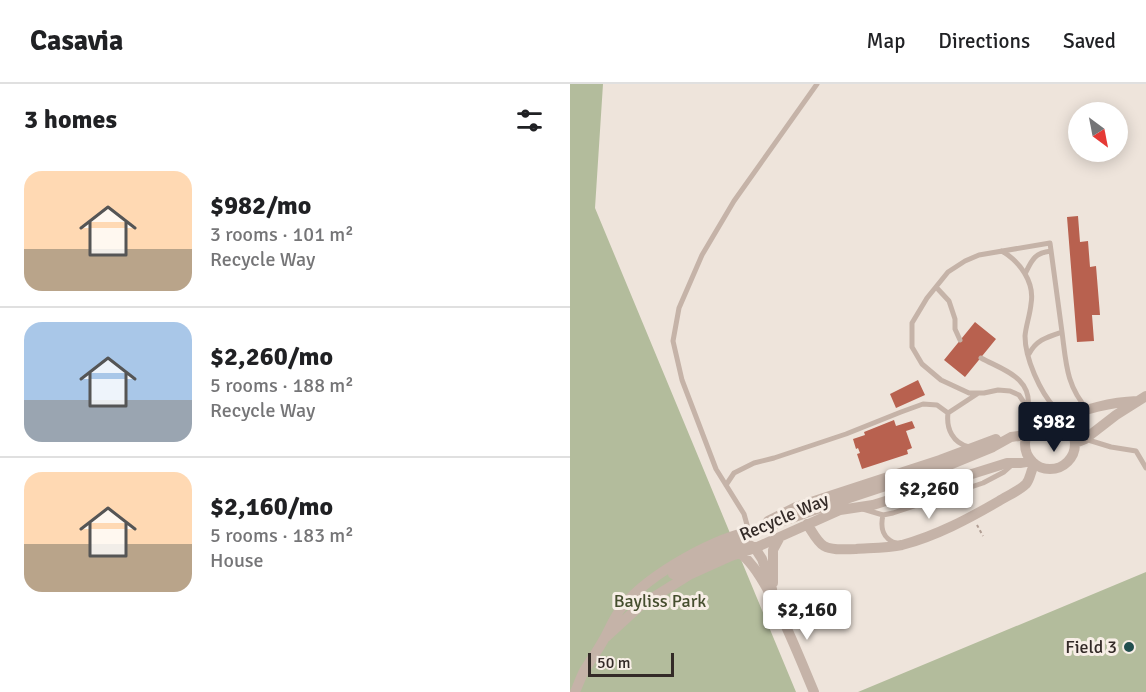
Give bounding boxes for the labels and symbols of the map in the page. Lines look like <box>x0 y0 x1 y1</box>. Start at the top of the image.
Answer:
north arrow <box>1068 102 1128 162</box>
pin: $982 <box>1018 402 1090 453</box>
pin: $2,260 <box>880 469 978 520</box>
street label: Recycle Way <box>736 488 832 546</box>
park label: Bayliss Park <box>614 590 706 612</box>
pin: $2,160 <box>758 590 856 641</box>
place label: Field 3 <box>1065 636 1117 658</box>
marker: Field 3 <box>1122 640 1136 654</box>
scale bar <box>588 650 674 678</box>

